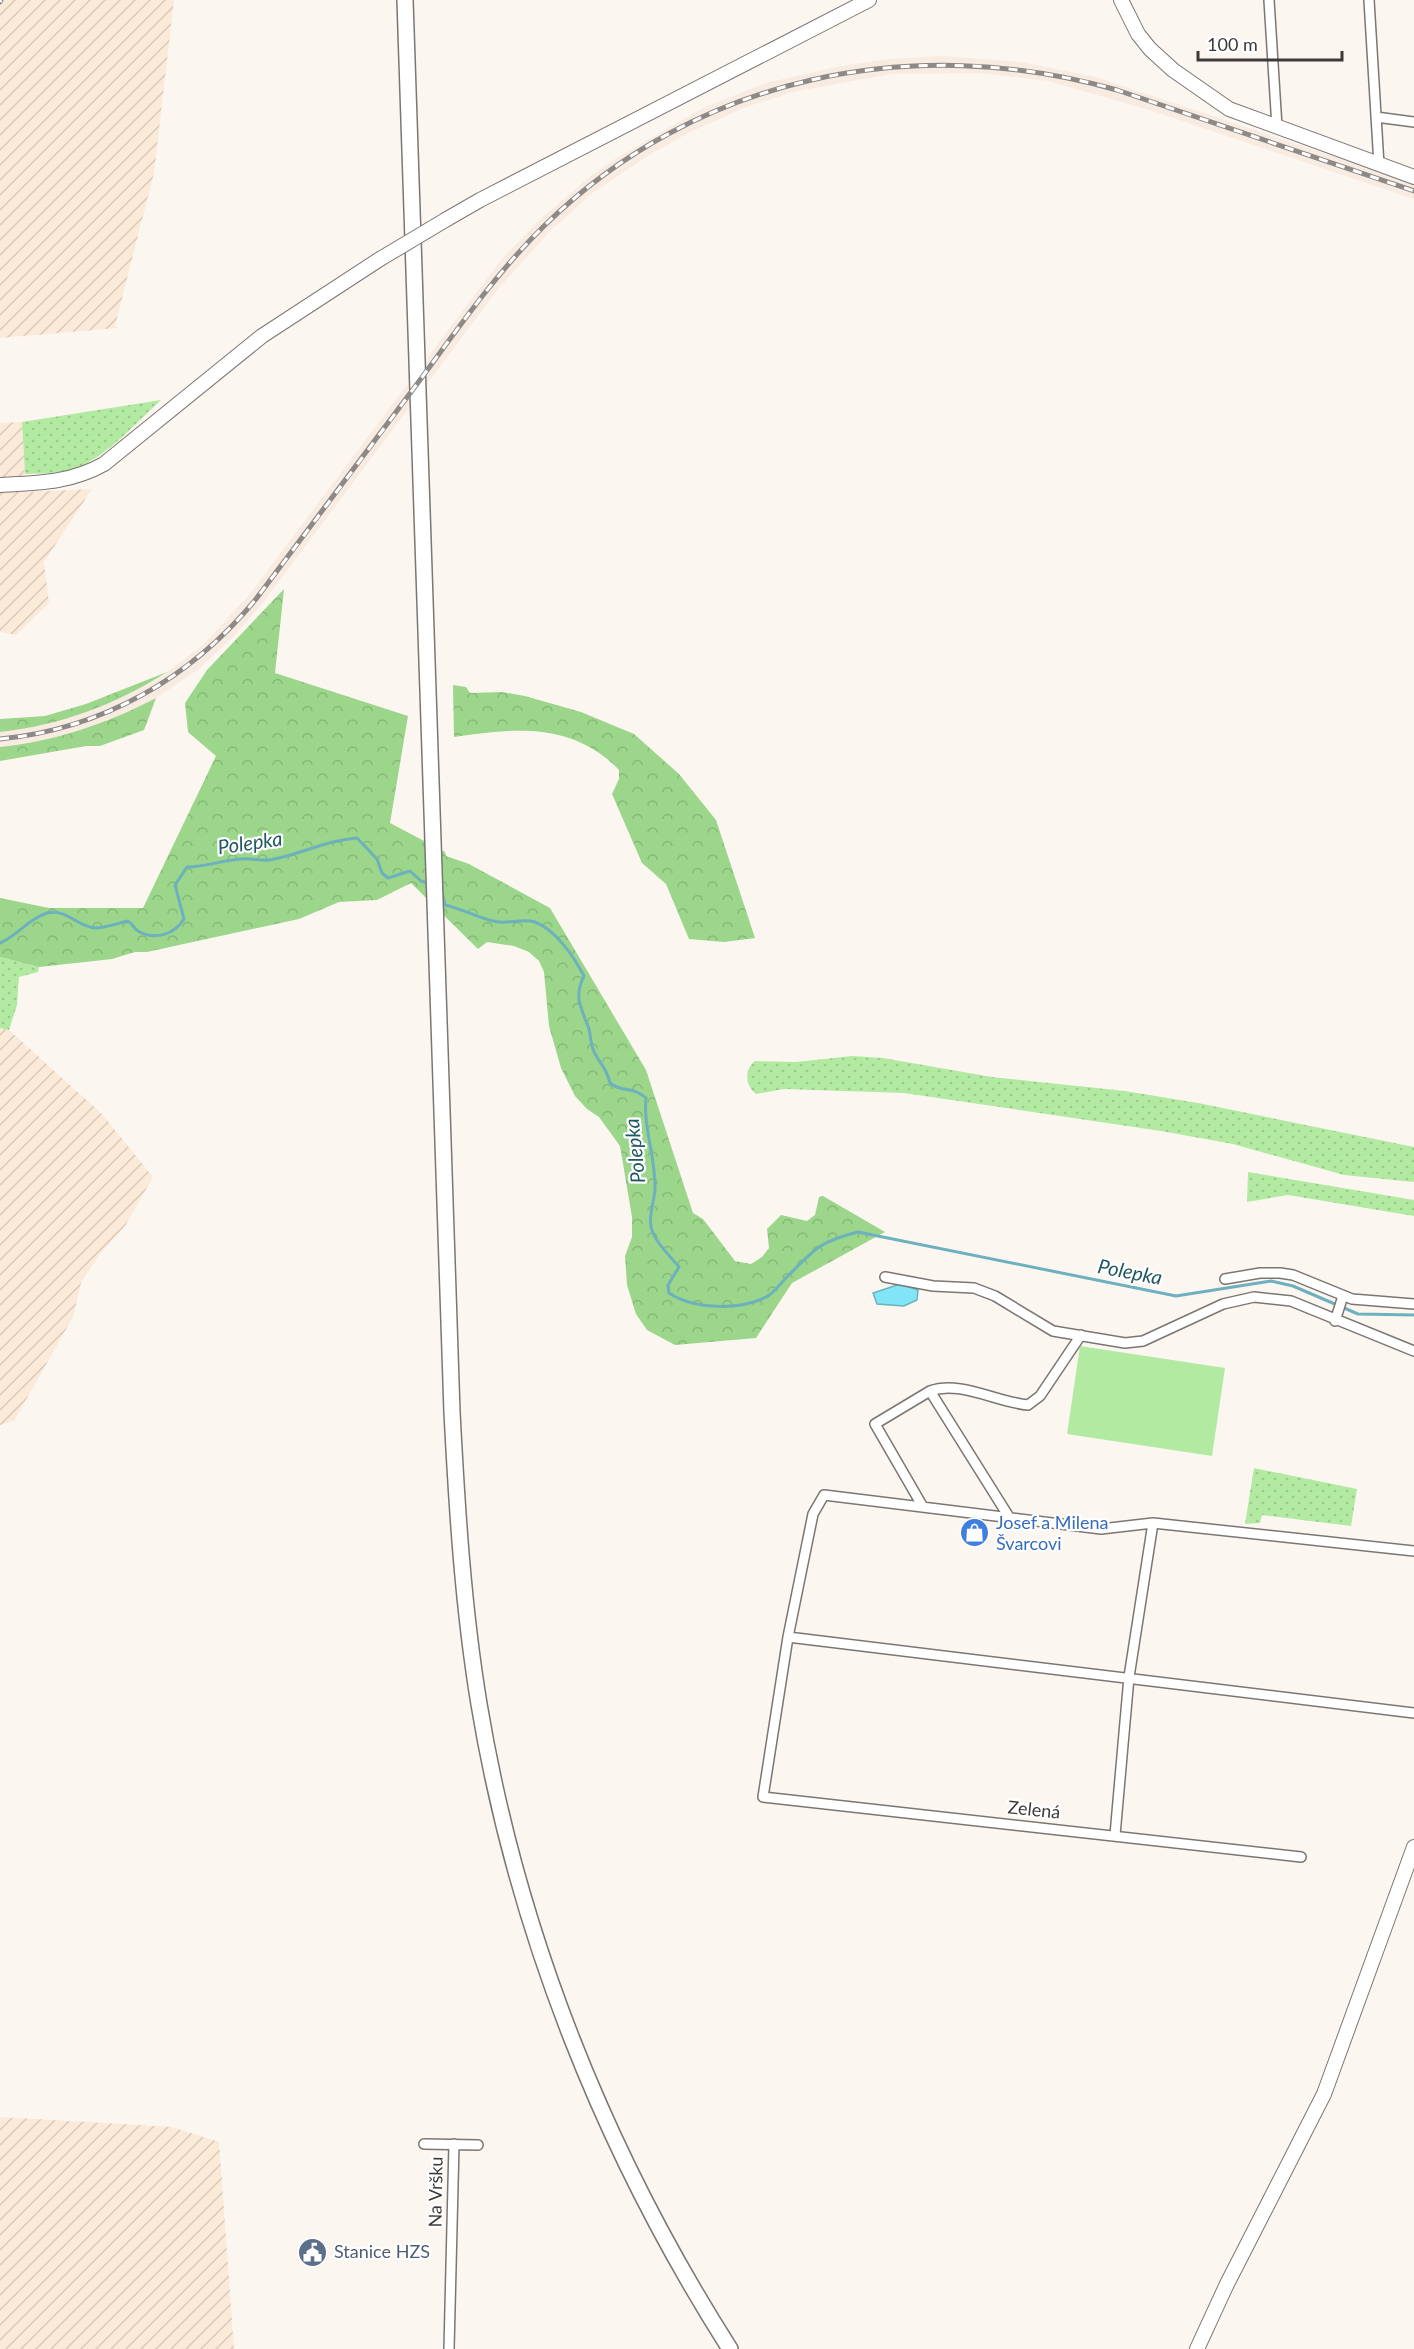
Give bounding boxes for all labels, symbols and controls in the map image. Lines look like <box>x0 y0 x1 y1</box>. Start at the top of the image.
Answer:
scale bar <box>1198 24 1342 62</box>
text: 100 m <box>1207 33 1258 55</box>
water label: Polepka <box>216 826 284 858</box>
water label: Polepka <box>619 1118 649 1185</box>
water label: Polepka <box>1096 1253 1164 1289</box>
place label: Josef a Milena Švarcovi <box>996 1511 1108 1554</box>
shop icon: Josef a Milena Švarcovi <box>959 1517 991 1549</box>
street label: Zelená <box>1007 1795 1061 1823</box>
street label: Na Vršku <box>423 2156 447 2228</box>
public building icon: Stanice HZS <box>297 2236 329 2268</box>
place label: Stanice HZS <box>334 2240 430 2262</box>

